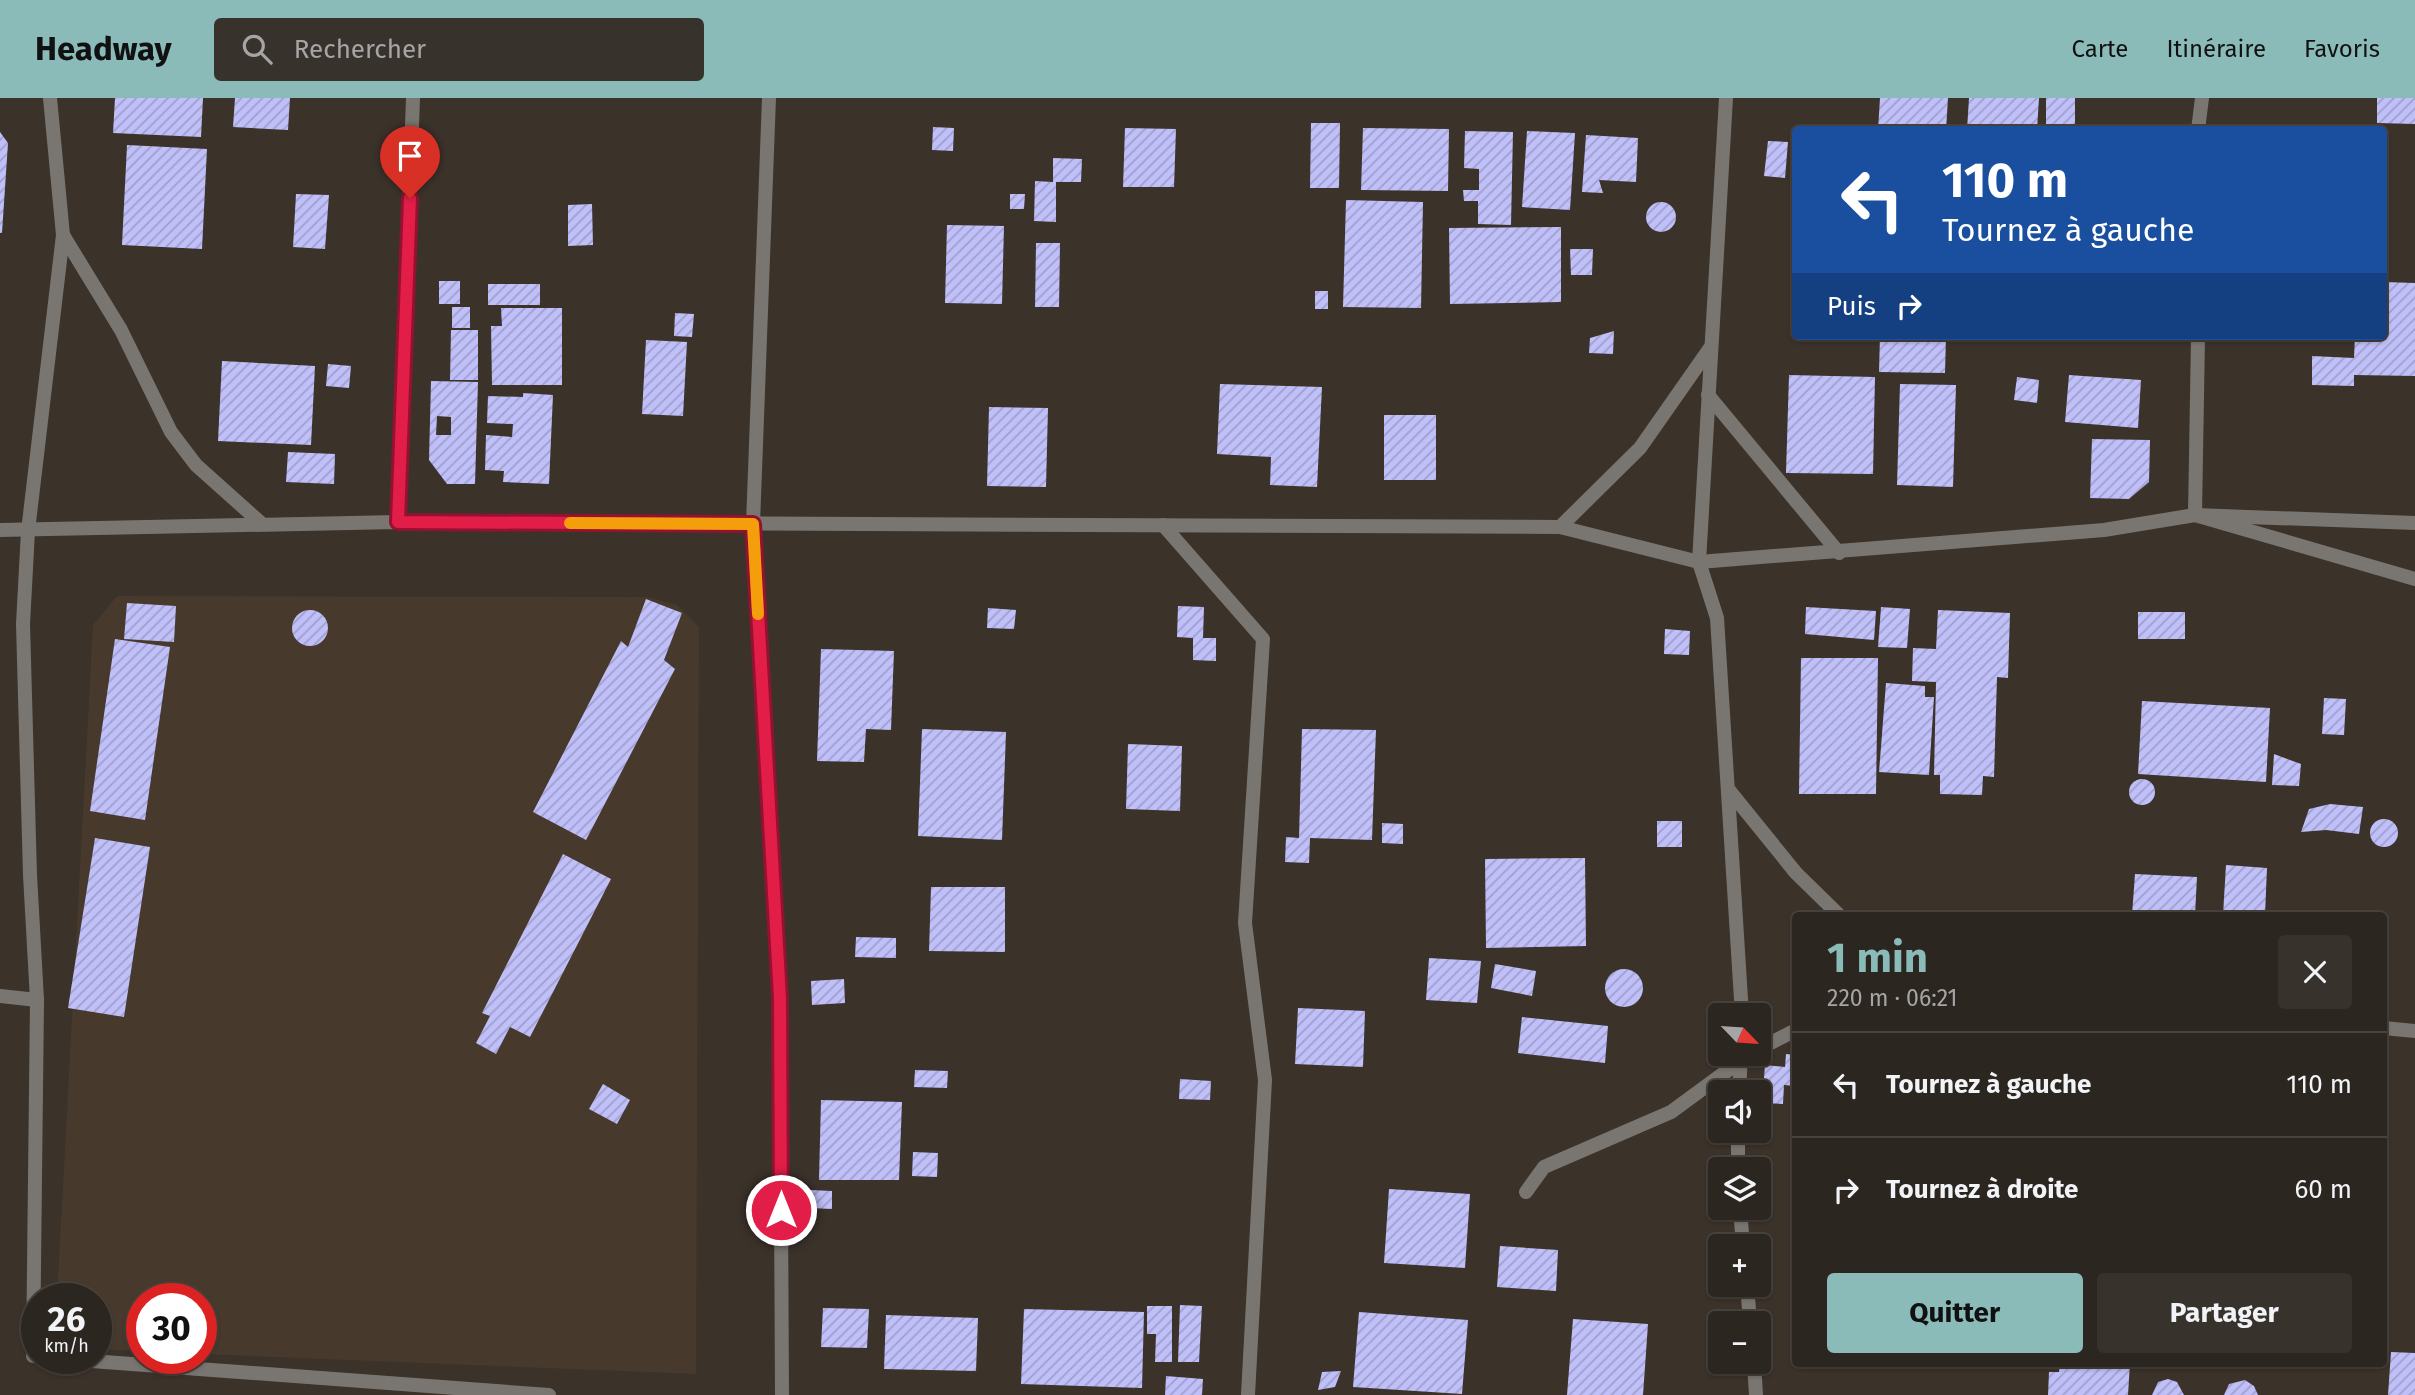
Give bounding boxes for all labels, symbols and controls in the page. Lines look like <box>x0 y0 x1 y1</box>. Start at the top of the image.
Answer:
search box <box>214 18 704 81</box>
text: Headway <box>35 29 172 69</box>
icon: search <box>238 30 276 68</box>
text: Rechercher <box>294 34 426 65</box>
text: Carte <box>2072 35 2128 63</box>
text: Itinéraire <box>2166 35 2266 63</box>
text: Favoris <box>2304 35 2380 63</box>
pin <box>380 126 440 198</box>
icon: arrive <box>391 137 429 175</box>
text: 110 m <box>1942 151 2068 210</box>
icon: left <box>1827 154 1918 245</box>
text: Tournez à gauche <box>1942 211 2194 249</box>
icon: right <box>1890 287 1928 325</box>
text: Puis <box>1827 291 1876 322</box>
text: 1 min <box>1827 933 1928 983</box>
button: close <box>2278 935 2352 1009</box>
text: 220 m · 06:21 <box>1827 984 1958 1012</box>
north arrow <box>1708 1003 1771 1066</box>
map controls <box>1708 1003 1771 1374</box>
icon: left <box>1827 1066 1865 1104</box>
text: Tournez à gauche <box>1886 1069 2091 1100</box>
text: 110 m <box>2286 1069 2352 1100</box>
button: sound <box>1708 1080 1771 1143</box>
button: layers <box>1708 1157 1771 1220</box>
icon: right <box>1827 1171 1865 1209</box>
position arrow <box>744 1173 818 1247</box>
text: Tournez à droite <box>1886 1174 2078 1205</box>
text: 60 m <box>2294 1174 2352 1205</box>
button: + <box>1708 1234 1771 1297</box>
button: Quitter <box>1827 1273 2083 1353</box>
button: Partager <box>2097 1273 2352 1353</box>
speed limit sign: 30 <box>126 1283 217 1374</box>
text: 26 <box>48 1298 85 1340</box>
button: − <box>1708 1311 1771 1374</box>
text: km/h <box>44 1335 89 1357</box>

